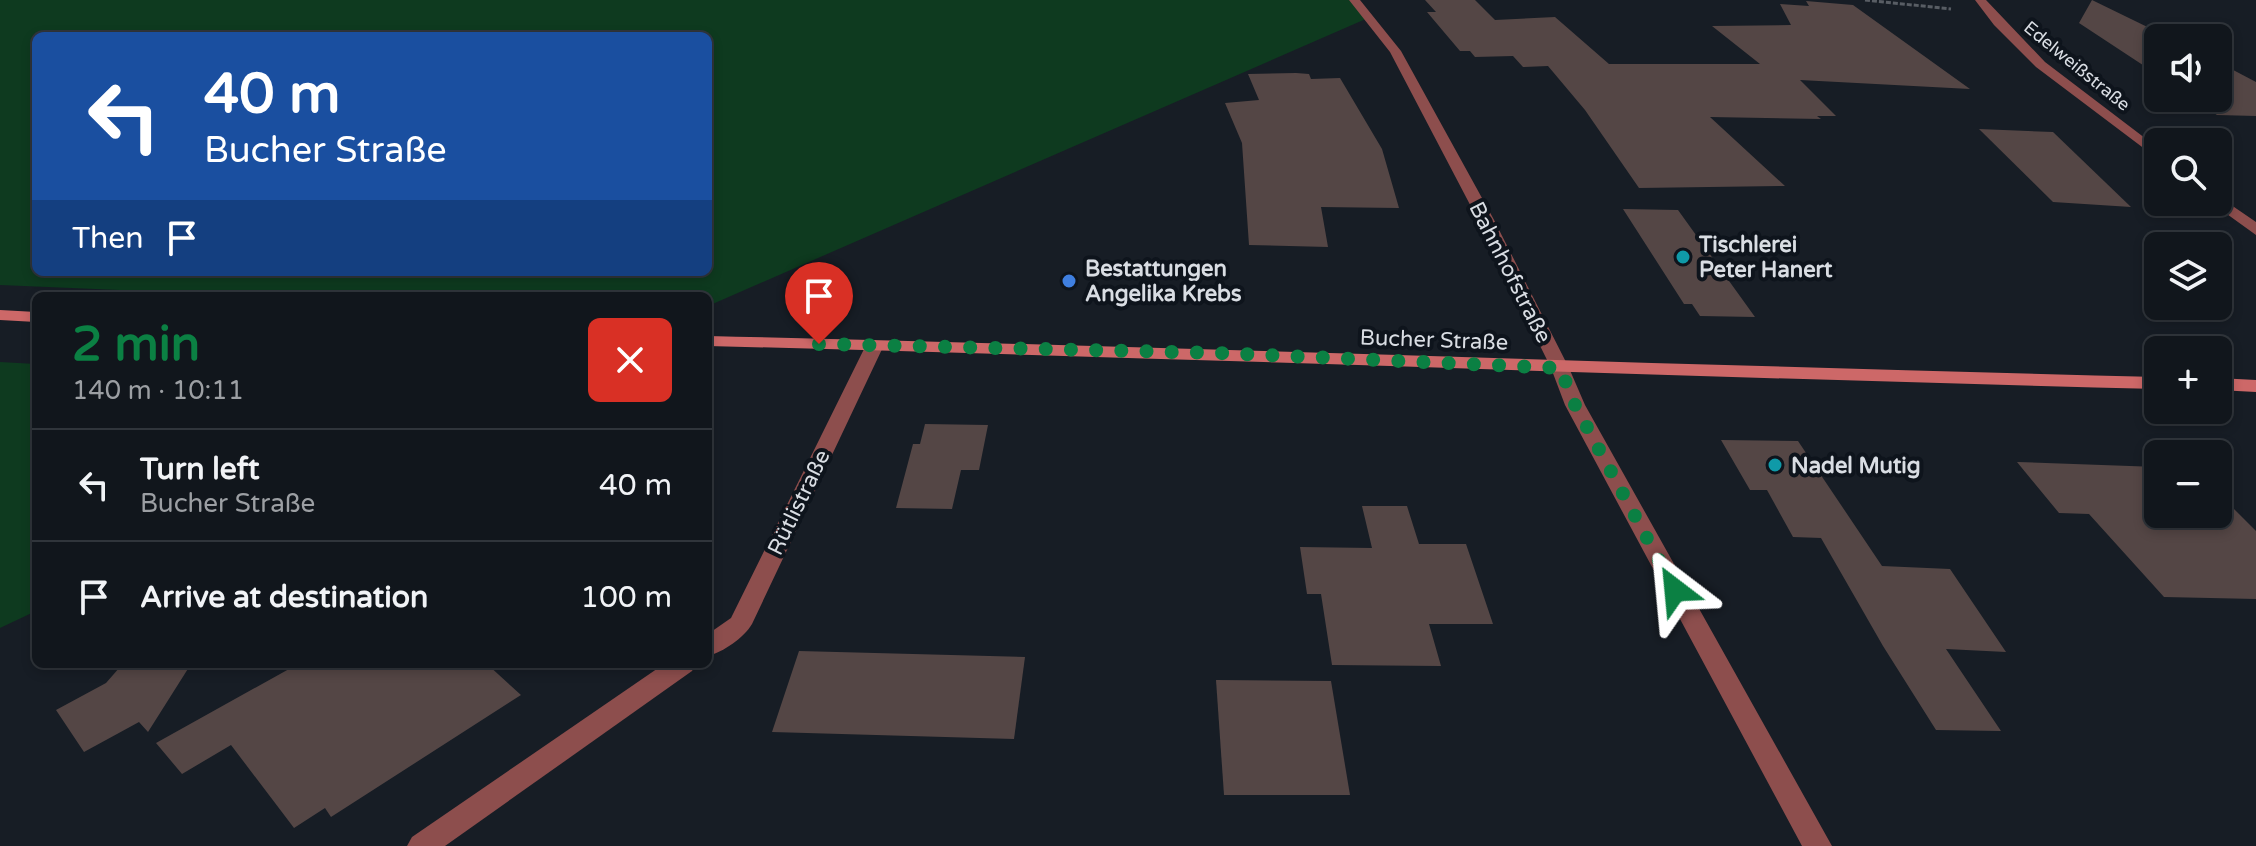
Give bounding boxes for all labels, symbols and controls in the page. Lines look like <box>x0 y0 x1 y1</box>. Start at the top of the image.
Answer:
street label: Edelweißstraße <box>2019 16 2135 116</box>
map controls <box>2144 24 2232 528</box>
button: sound <box>2144 24 2232 112</box>
text: 40 m <box>204 61 340 128</box>
icon: left <box>72 64 176 168</box>
button: search <box>2144 128 2232 216</box>
text: Bucher Straße <box>204 129 447 172</box>
street label: Bahnhofstraße <box>1463 198 1557 347</box>
icon: arrive <box>160 216 204 260</box>
text: Then <box>72 220 144 257</box>
place label: Tischlerei Peter Hanert <box>1698 232 1833 283</box>
button: layers <box>2144 232 2232 320</box>
marker: Tischlerei Peter Hanert <box>1674 248 1692 266</box>
place label: Bestattungen Angelika Krebs <box>1085 256 1242 307</box>
pin <box>785 262 853 344</box>
marker: Bestattungen Angelika Krebs <box>1060 272 1078 290</box>
icon: arrive <box>797 274 841 318</box>
text: 2 min <box>72 316 200 374</box>
button: close <box>588 318 672 402</box>
street label: Bucher Straße <box>1359 324 1509 356</box>
button: + <box>2144 336 2232 424</box>
text: 140 m · 10:11 <box>72 375 244 406</box>
button: − <box>2144 440 2232 528</box>
street label: Rütlistraße <box>762 446 836 559</box>
text: Turn left <box>140 451 259 488</box>
place label: Nadel Mutig <box>1791 453 1921 479</box>
marker: Nadel Mutig <box>1766 456 1784 474</box>
icon: left <box>72 463 116 507</box>
text: 40 m <box>599 467 672 504</box>
text: Bucher Straße <box>140 488 315 519</box>
position arrow <box>1633 548 1717 632</box>
icon: arrive <box>72 575 116 619</box>
text: Arrive at destination <box>140 579 428 616</box>
text: 100 m <box>580 579 672 616</box>

